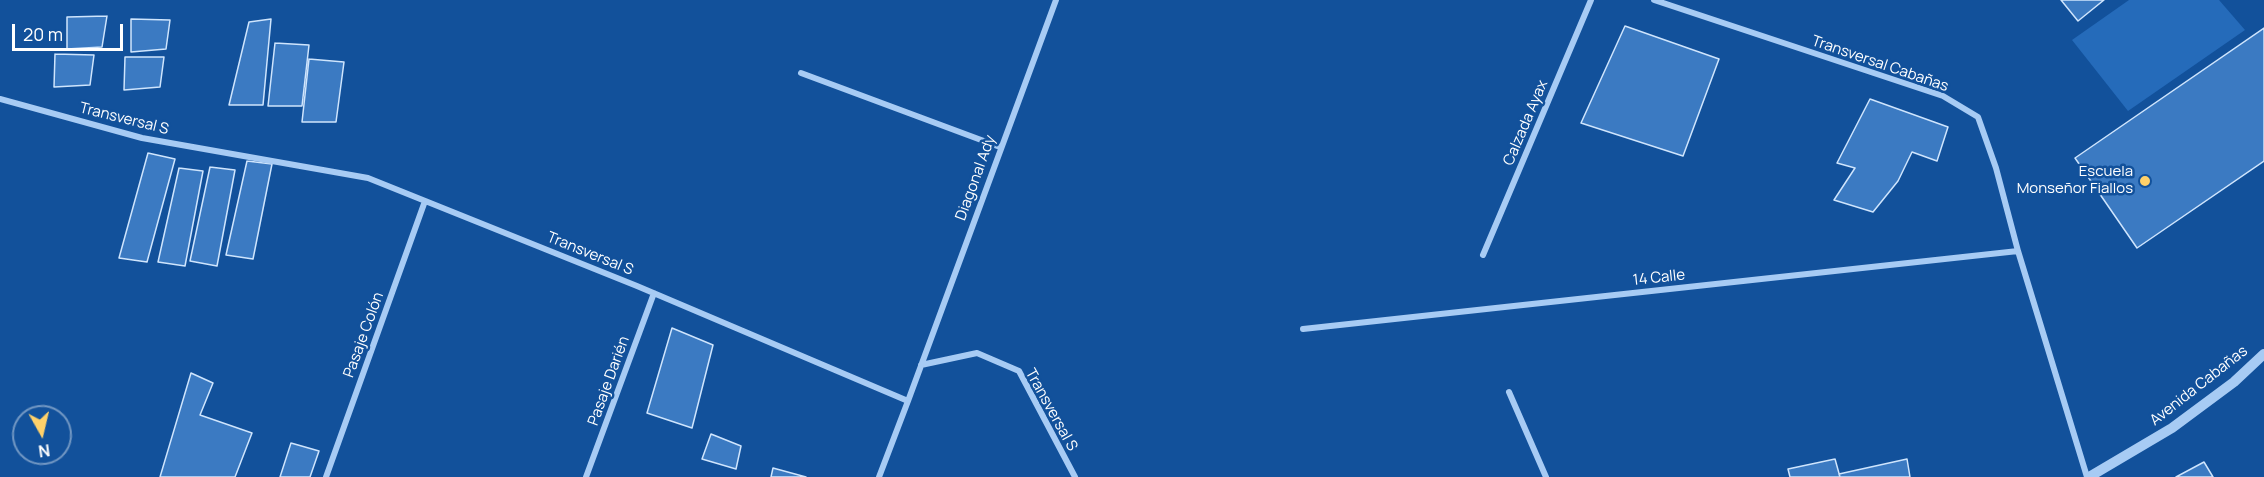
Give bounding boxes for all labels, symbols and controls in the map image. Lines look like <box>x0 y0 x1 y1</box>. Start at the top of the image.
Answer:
scale bar <box>15 12 126 50</box>
text: 20 m <box>23 22 63 46</box>
street label: Transversal Cabañas <box>1809 32 1951 96</box>
street label: Calzada Ayax <box>1500 78 1552 168</box>
street label: Transversal S <box>78 99 170 139</box>
street label: Diagonal Ady <box>952 133 1000 223</box>
place label: Escuela Monseñor Fiallos <box>2017 163 2133 198</box>
marker: Escuela Monseñor Fiallos <box>2138 174 2152 188</box>
street label: Transversal S <box>544 229 636 279</box>
street label: 14 Calle <box>1632 266 1686 290</box>
street label: Pasaje Colón <box>340 290 388 380</box>
street label: Pasaje Darién <box>585 334 633 428</box>
street label: Avenida Cabañas <box>2147 342 2251 430</box>
street label: Transversal S <box>1021 366 1081 454</box>
north arrow <box>12 405 72 465</box>
text: N <box>37 439 51 463</box>

